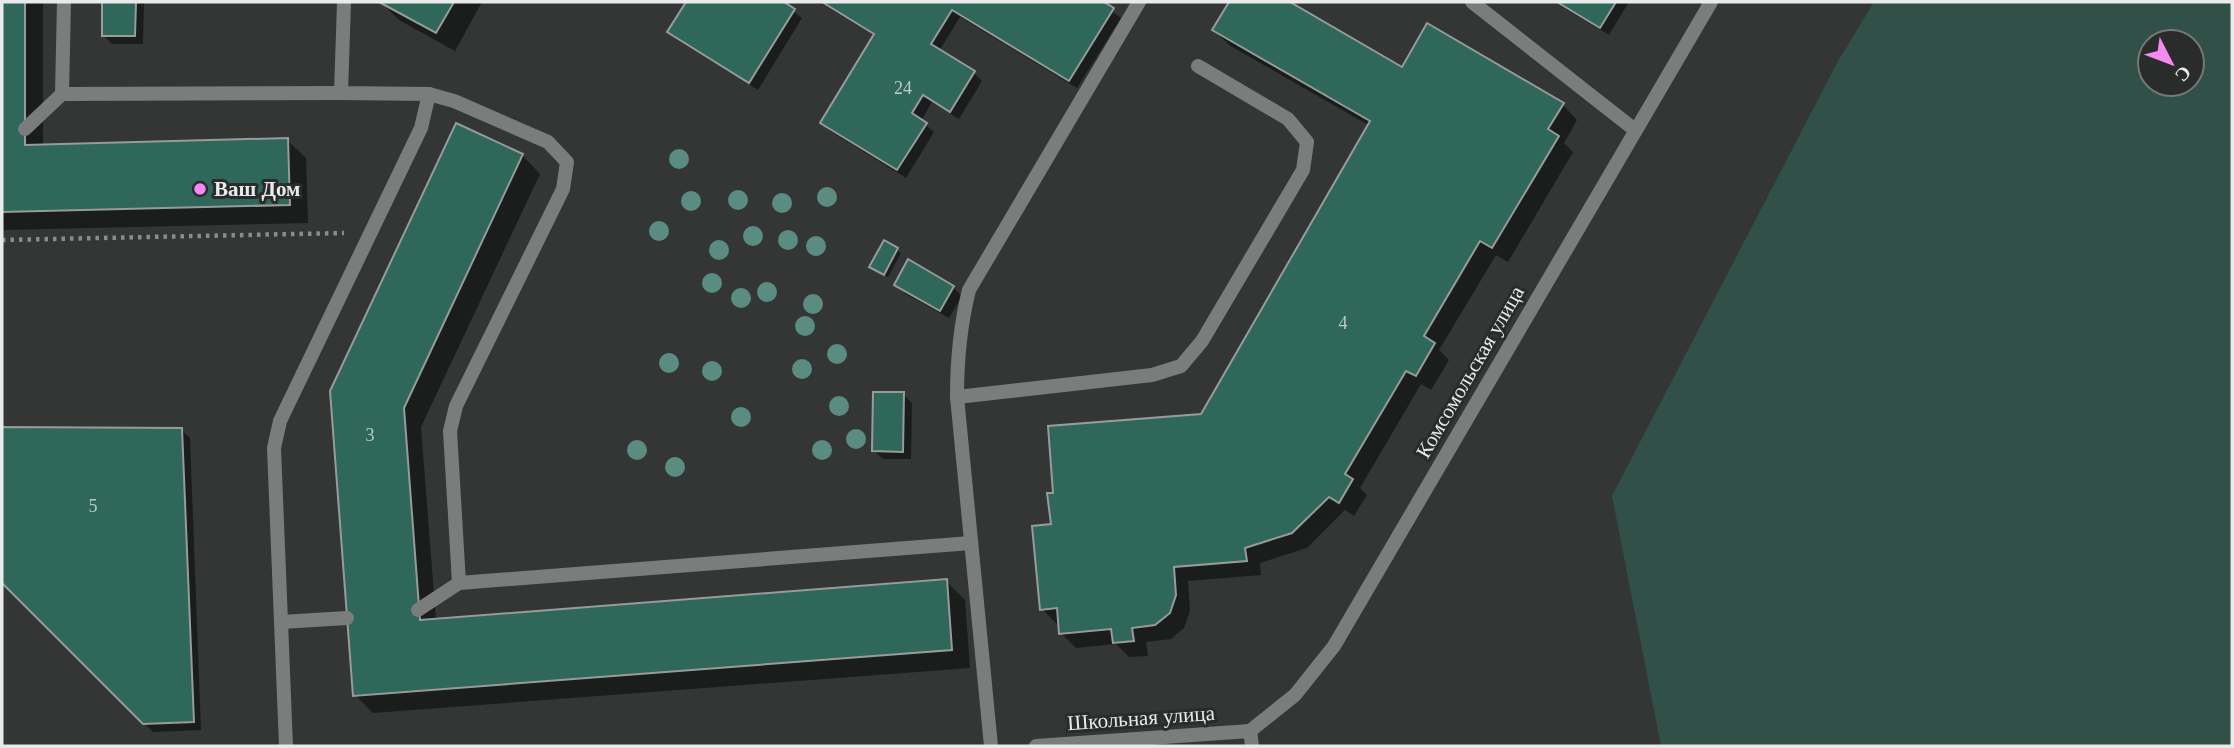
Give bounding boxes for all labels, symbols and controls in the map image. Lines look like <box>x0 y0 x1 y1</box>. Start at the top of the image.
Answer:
north arrow <box>2136 28 2206 98</box>
text: С <box>2171 62 2196 86</box>
house number: 24 <box>894 78 912 98</box>
place label: Ваш Дом <box>214 177 300 201</box>
marker: Ваш Дом <box>192 181 208 197</box>
street label: Комсомольская улица <box>1411 281 1529 462</box>
house number: 4 <box>1339 313 1348 333</box>
house number: 3 <box>366 425 375 445</box>
house number: 5 <box>89 496 98 516</box>
street label: Школьная улица <box>1066 701 1216 735</box>

